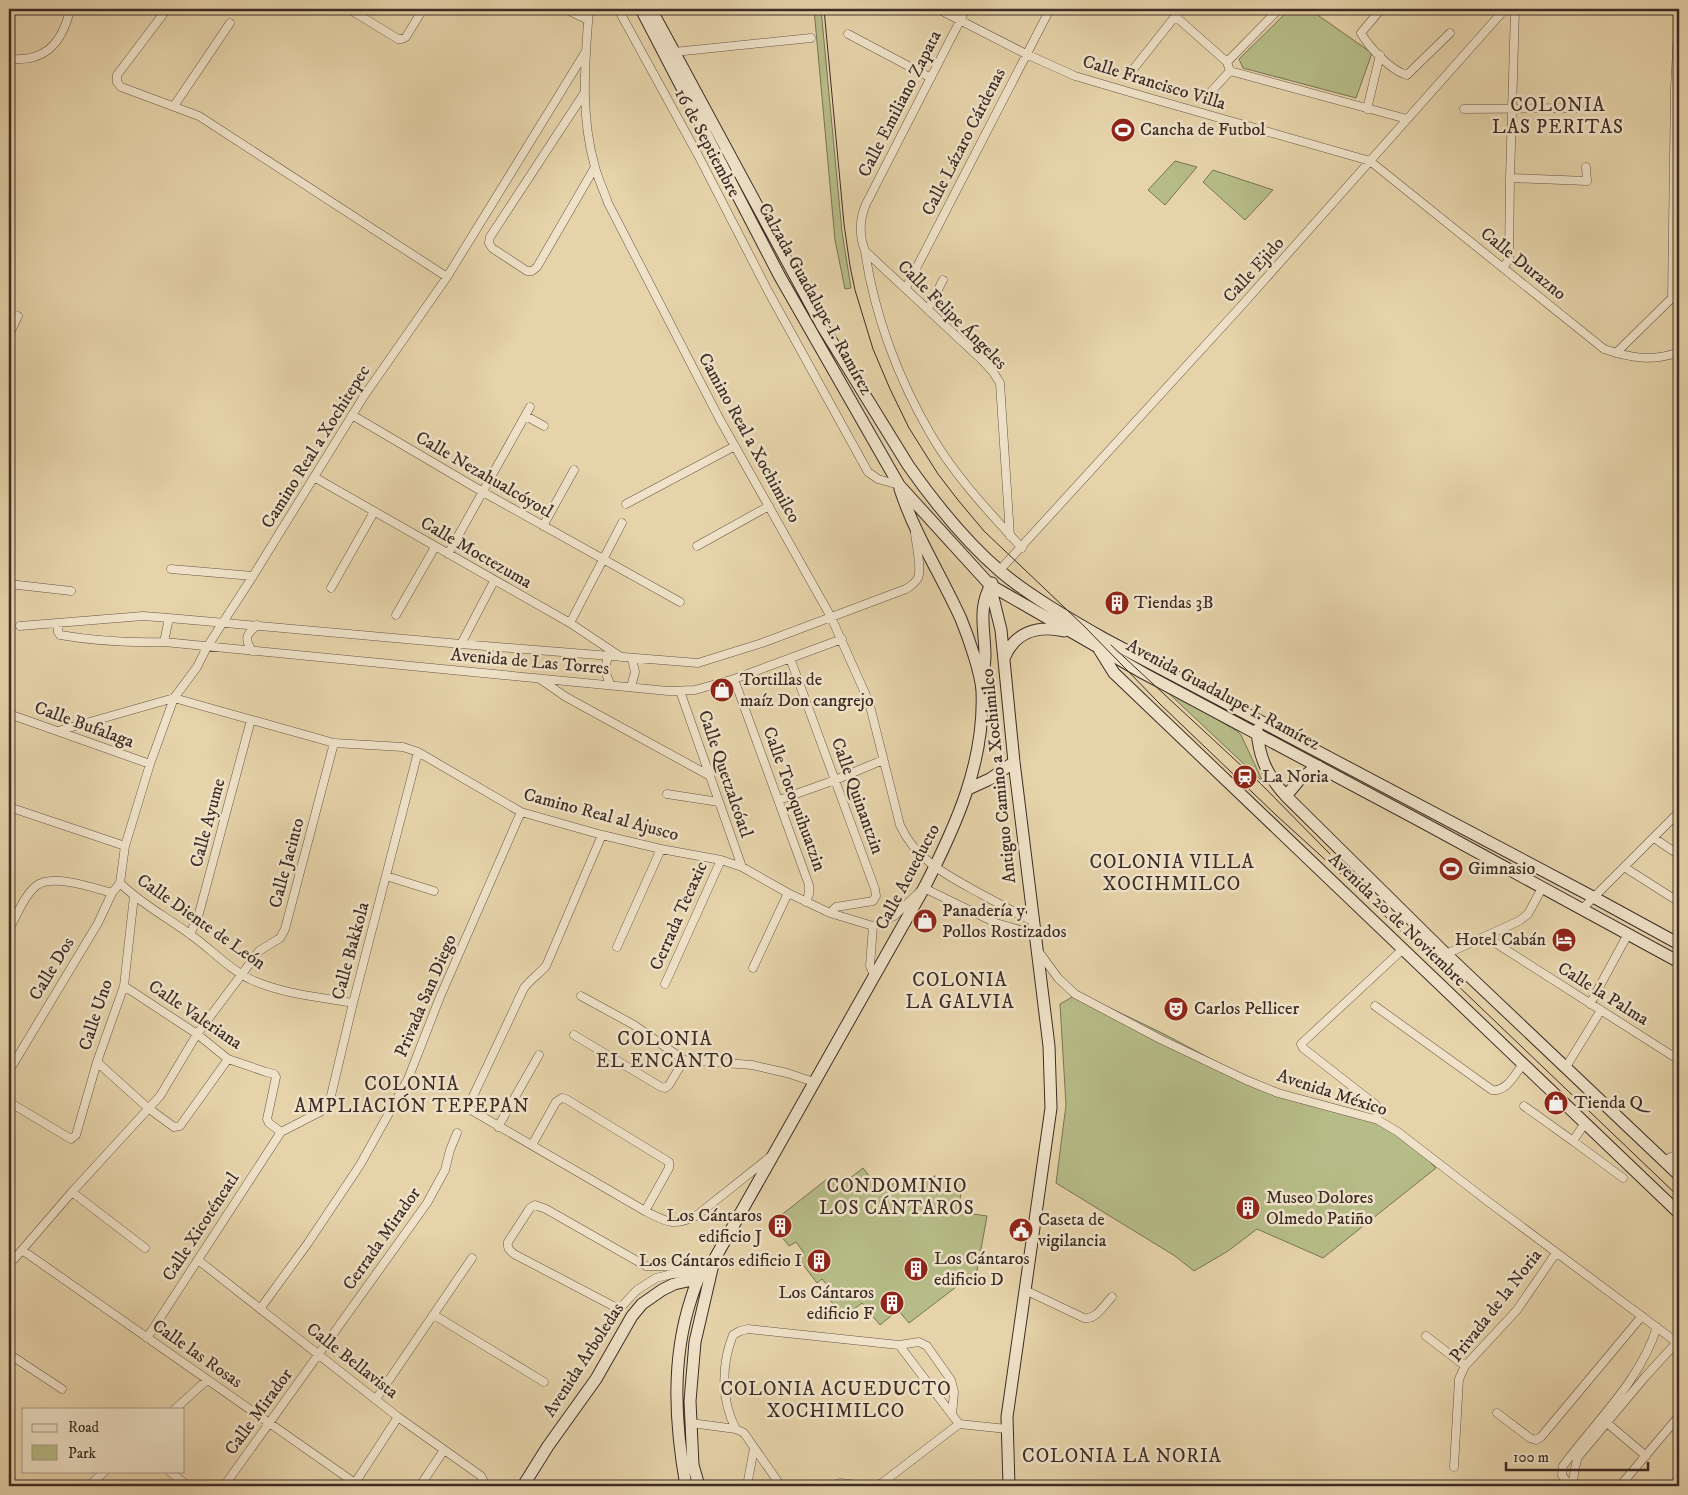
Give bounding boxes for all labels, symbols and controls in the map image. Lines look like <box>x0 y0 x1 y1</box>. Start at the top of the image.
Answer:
street label: Calle Emiliano Zapata <box>854 27 947 181</box>
street label: Calle Francisco Villa <box>1080 51 1229 115</box>
street label: Calle Lázaro Cárdenas <box>917 64 1011 220</box>
street label: 16 de Septiembre <box>669 85 745 201</box>
district label: COLONIA LAS PERITAS <box>1492 94 1624 139</box>
sports icon: Cancha de Futbol <box>1110 117 1136 143</box>
place label: Cancha de Futbol <box>1140 119 1266 141</box>
street label: Calzada Guadalupe I. Ramírez <box>753 199 877 399</box>
street label: Calle Durazno <box>1476 223 1571 305</box>
street label: Calle Ejido <box>1219 232 1289 307</box>
street label: Calle Felipe Ángeles <box>893 255 1012 374</box>
street label: Camino Real a Xochimilco <box>693 349 805 527</box>
street label: Camino Real a Xochitepec <box>257 361 375 533</box>
street label: Calle Nezahualcóyotl <box>411 427 557 524</box>
street label: Calle Moctezuma <box>416 512 536 594</box>
building icon: Tiendas 3B <box>1104 590 1130 616</box>
place label: Tiendas 3B <box>1134 592 1214 614</box>
street label: Avenida Guadalupe I. Ramírez <box>1122 635 1324 756</box>
street label: Avenida de Las Torres <box>450 644 610 680</box>
street label: Antiguo Camino a Xochimilco <box>977 667 1021 885</box>
place label: Tortillas de maíz Don cangrejo <box>740 669 874 712</box>
shop icon: Tortillas de maíz Don cangrejo <box>709 677 735 703</box>
street label: Calle Bufalaga <box>31 697 137 753</box>
street label: Calle Quetzalcóatl <box>693 708 757 841</box>
street label: Calle Totoquihuatzin <box>758 724 831 875</box>
street label: Calle Quinantzin <box>826 735 888 858</box>
station icon: La Noria <box>1232 764 1258 790</box>
place label: La Noria <box>1262 766 1329 788</box>
street label: Calle Ayume <box>186 776 230 870</box>
street label: Camino Real al Ajusco <box>521 784 681 846</box>
street label: Calle Jacinto <box>264 815 310 910</box>
street label: Calle Acueducto <box>871 820 945 934</box>
street label: Avenida 20 de Noviembre <box>1324 849 1470 991</box>
district label: COLONIA VILLA XOCIHMILCO <box>1089 851 1255 896</box>
sports icon: Gimnasio <box>1438 856 1464 882</box>
street label: Cerrada Tecaxic <box>645 858 713 974</box>
place label: Gimnasio <box>1468 858 1535 880</box>
street label: Calle Diente de León <box>132 869 270 975</box>
street label: Calle Bakkola <box>327 899 375 1002</box>
place label: Panadería y Pollos Rostizados <box>942 900 1066 943</box>
shop icon: Panadería y Pollos Rostizados <box>912 908 938 934</box>
hotel icon: Hotel Cabán <box>1551 927 1577 953</box>
place label: Hotel Cabán <box>1455 929 1547 951</box>
street label: Privada San Diego <box>390 931 462 1061</box>
street label: Calle Dos <box>25 933 79 1005</box>
street label: Calle la Palma <box>1553 957 1653 1031</box>
district label: COLONIA LA GALVIA <box>905 969 1015 1014</box>
street label: Calle Valeriana <box>144 976 246 1055</box>
street label: Calle Uno <box>74 977 118 1053</box>
theatre icon: Carlos Pellicer <box>1163 996 1189 1022</box>
place label: Carlos Pellicer <box>1194 998 1299 1020</box>
district label: COLONIA EL ENCANTO <box>596 1028 734 1073</box>
street label: Avenida México <box>1274 1065 1390 1121</box>
district label: COLONIA AMPLIACIÓN TEPEPAN <box>294 1073 530 1118</box>
shop icon: Tienda Q <box>1543 1090 1569 1116</box>
place label: Tienda Q <box>1574 1092 1651 1114</box>
street label: Calle Xicoténcatl <box>158 1168 245 1285</box>
district label: CONDOMINIO LOS CÁNTAROS <box>819 1175 975 1220</box>
street label: Cerrada Mirador <box>338 1183 426 1295</box>
place label: Museo Dolores Olmedo Patiño <box>1266 1187 1373 1230</box>
building icon: Museo Dolores Olmedo Patiño <box>1235 1195 1261 1221</box>
place label: Los Cántaros edificio J <box>667 1205 762 1248</box>
place label: Caseta de vigilancia <box>1037 1209 1107 1252</box>
building icon: Los Cántaros edificio J <box>767 1213 793 1239</box>
public building icon: Caseta de vigilancia <box>1008 1217 1034 1243</box>
street label: Privada de la Noria <box>1445 1245 1547 1367</box>
building icon: Los Cántaros edificio I <box>806 1248 832 1274</box>
place label: Los Cántaros edificio D <box>934 1248 1029 1291</box>
place label: Los Cántaros edificio I <box>639 1250 802 1272</box>
building icon: Los Cántaros edificio D <box>903 1256 929 1282</box>
place label: Los Cántaros edificio F <box>779 1282 874 1325</box>
building icon: Los Cántaros edificio F <box>879 1290 905 1316</box>
street label: Avenida Arboledas <box>539 1299 629 1421</box>
street label: Calle las Rosas <box>148 1315 246 1393</box>
street label: Calle Bellavista <box>302 1318 403 1404</box>
street label: Calle Mirador <box>220 1364 298 1460</box>
district label: COLONIA ACUEDUCTO XOCHIMILCO <box>720 1378 952 1423</box>
legend <box>22 1408 185 1472</box>
text: Road <box>68 1418 100 1437</box>
scale bar <box>1506 1440 1648 1472</box>
text: Park <box>68 1444 97 1463</box>
district label: COLONIA LA NORIA <box>1022 1445 1222 1468</box>
text: 100 m <box>1513 1448 1549 1467</box>

